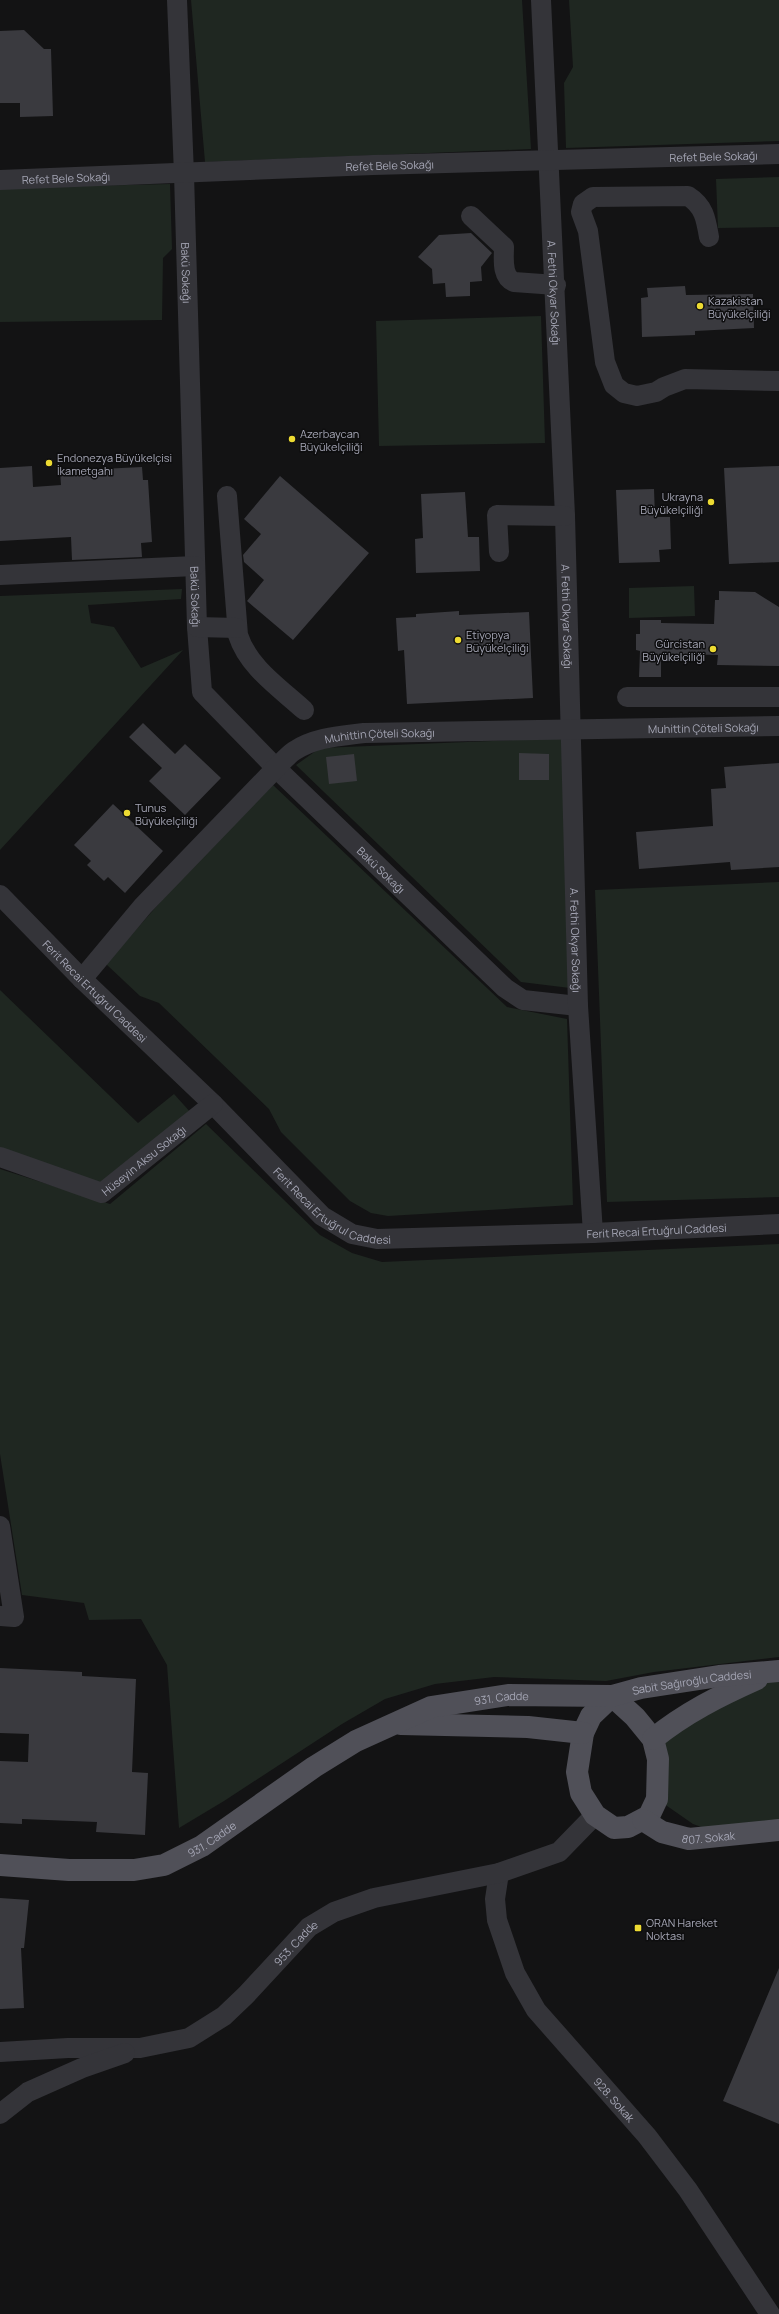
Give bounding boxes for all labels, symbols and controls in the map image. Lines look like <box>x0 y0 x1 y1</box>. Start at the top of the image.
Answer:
street label: Refet Bele Sokağı <box>669 147 758 164</box>
street label: Refet Bele Sokağı <box>345 156 434 174</box>
street label: Refet Bele Sokağı <box>21 168 110 187</box>
street label: A. Fethi Okyar Sokağı <box>545 240 565 345</box>
street label: Bakü Sokağı <box>178 242 195 304</box>
place label: Kazakistan Büyükelçiliği <box>708 293 771 321</box>
marker: Kazakistan Büyükelçiliği <box>695 301 705 311</box>
place label: Azerbaycan Büyükelçiliği <box>300 426 363 454</box>
marker: Azerbaycan Büyükelçiliği <box>287 434 297 444</box>
place label: Endonezya Büyükelçisi İkametgahı <box>57 450 172 478</box>
marker: Endonezya Büyükelçisi İkametgahı <box>44 458 54 468</box>
place label: Ukrayna Büyükelçiliği <box>640 489 703 517</box>
marker: Ukrayna Büyükelçiliği <box>706 497 716 507</box>
street label: A. Fethi Okyar Sokağı <box>559 564 577 669</box>
street label: Bakü Sokağı <box>188 566 205 627</box>
place label: Etiyopya Büyükelçiliği <box>466 627 529 655</box>
marker: Etiyopya Büyükelçiliği <box>453 635 463 645</box>
place label: Gürcistan Büyükelçiliği <box>642 636 705 664</box>
marker: Gürcistan Büyükelçiliği <box>708 644 718 654</box>
street label: Muhittin Çöteli Sokağı <box>648 719 759 736</box>
street label: Muhittin Çöteli Sokağı <box>323 724 435 746</box>
place label: Tunus Büyükelçiliği <box>135 800 198 828</box>
marker: Tunus Büyükelçiliği <box>122 808 132 818</box>
street label: Bakü Sokağı <box>354 843 409 896</box>
street label: A. Fethi Okyar Sokağı <box>567 888 585 993</box>
street label: Ferit Recai Ertuğrul Caddesi <box>40 936 151 1045</box>
street label: Hüseyin Aksu Sokağı <box>98 1122 189 1198</box>
street label: Ferit Recai Ertuğrul Caddesi <box>271 1164 391 1247</box>
street label: Ferit Recai Ertuğrul Caddesi <box>586 1219 727 1241</box>
street label: Sabit Sağıroğlu Caddesi <box>630 1666 752 1698</box>
street label: 931. Cadde <box>473 1687 529 1708</box>
street label: 931. Cadde <box>185 1817 239 1860</box>
street label: 807. Sokak <box>680 1827 736 1847</box>
place label: ORAN Hareket Noktası <box>646 1915 718 1943</box>
street label: 953. Cadde <box>270 1916 320 1968</box>
marker: ORAN Hareket Noktası <box>633 1923 643 1933</box>
street label: 928. Sokak <box>591 2074 639 2125</box>

